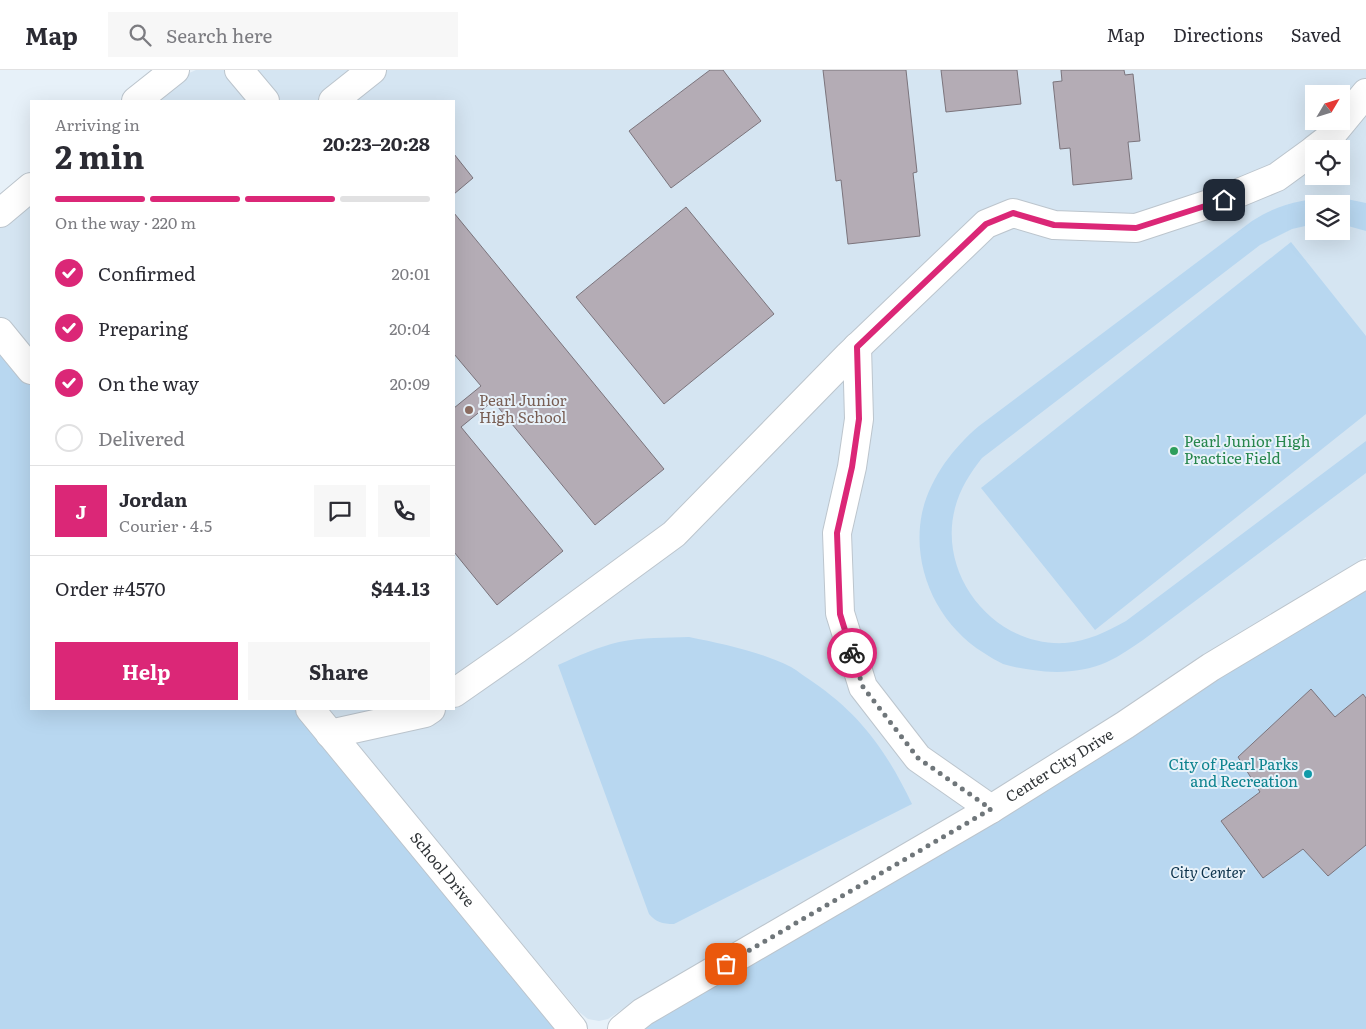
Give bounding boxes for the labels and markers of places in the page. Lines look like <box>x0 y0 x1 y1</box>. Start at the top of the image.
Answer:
pin <box>1203 179 1245 221</box>
place label: Pearl Junior High School <box>479 388 567 428</box>
marker: Pearl Junior High School <box>463 404 475 416</box>
place label: Pearl Junior High Practice Field <box>1184 429 1310 469</box>
marker: Pearl Junior High Practice Field <box>1168 445 1180 457</box>
place label: City of Pearl Parks and Recreation <box>1168 752 1298 792</box>
marker: City of Pearl Parks and Recreation <box>1302 768 1314 780</box>
pin <box>705 943 747 985</box>

